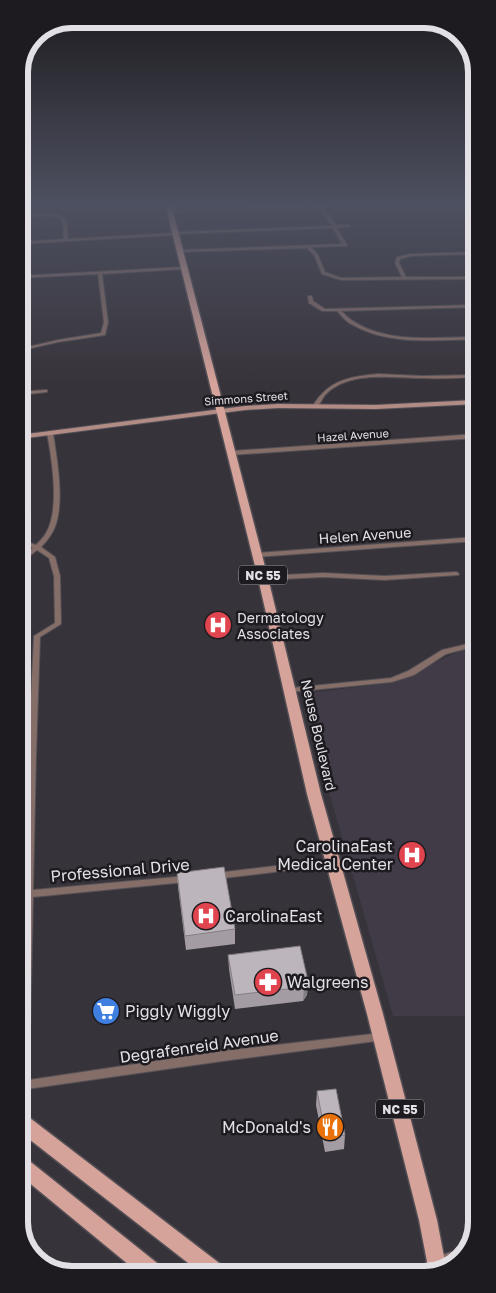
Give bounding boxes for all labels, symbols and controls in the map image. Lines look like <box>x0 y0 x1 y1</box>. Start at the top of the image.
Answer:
street label: Simmons Street <box>204 389 288 407</box>
street label: Hazel Avenue <box>317 426 389 444</box>
street label: Helen Avenue <box>318 523 412 547</box>
road number: NC 55 <box>239 566 287 584</box>
place label: Dermatology Associates <box>237 609 324 642</box>
hospital icon: Dermatology Associates <box>203 610 233 640</box>
street label: Neuse Boulevard <box>298 678 340 792</box>
place label: CarolinaEast Medical Center <box>277 836 393 874</box>
hospital icon: CarolinaEast Medical Center <box>397 840 427 870</box>
street label: Professional Drive <box>50 854 190 886</box>
hospital icon: CarolinaEast <box>191 901 221 931</box>
place label: CarolinaEast <box>225 906 322 926</box>
pharmacy icon: Walgreens <box>253 967 283 997</box>
place label: Walgreens <box>287 972 369 992</box>
supermarket icon: Piggly Wiggly <box>91 996 121 1026</box>
place label: Piggly Wiggly <box>125 1001 230 1021</box>
street label: Degrafenreid Avenue <box>118 1025 280 1067</box>
road number: NC 55 <box>376 1100 424 1118</box>
restaurant icon: McDonald's <box>315 1112 345 1142</box>
place label: McDonald's <box>222 1117 311 1137</box>

